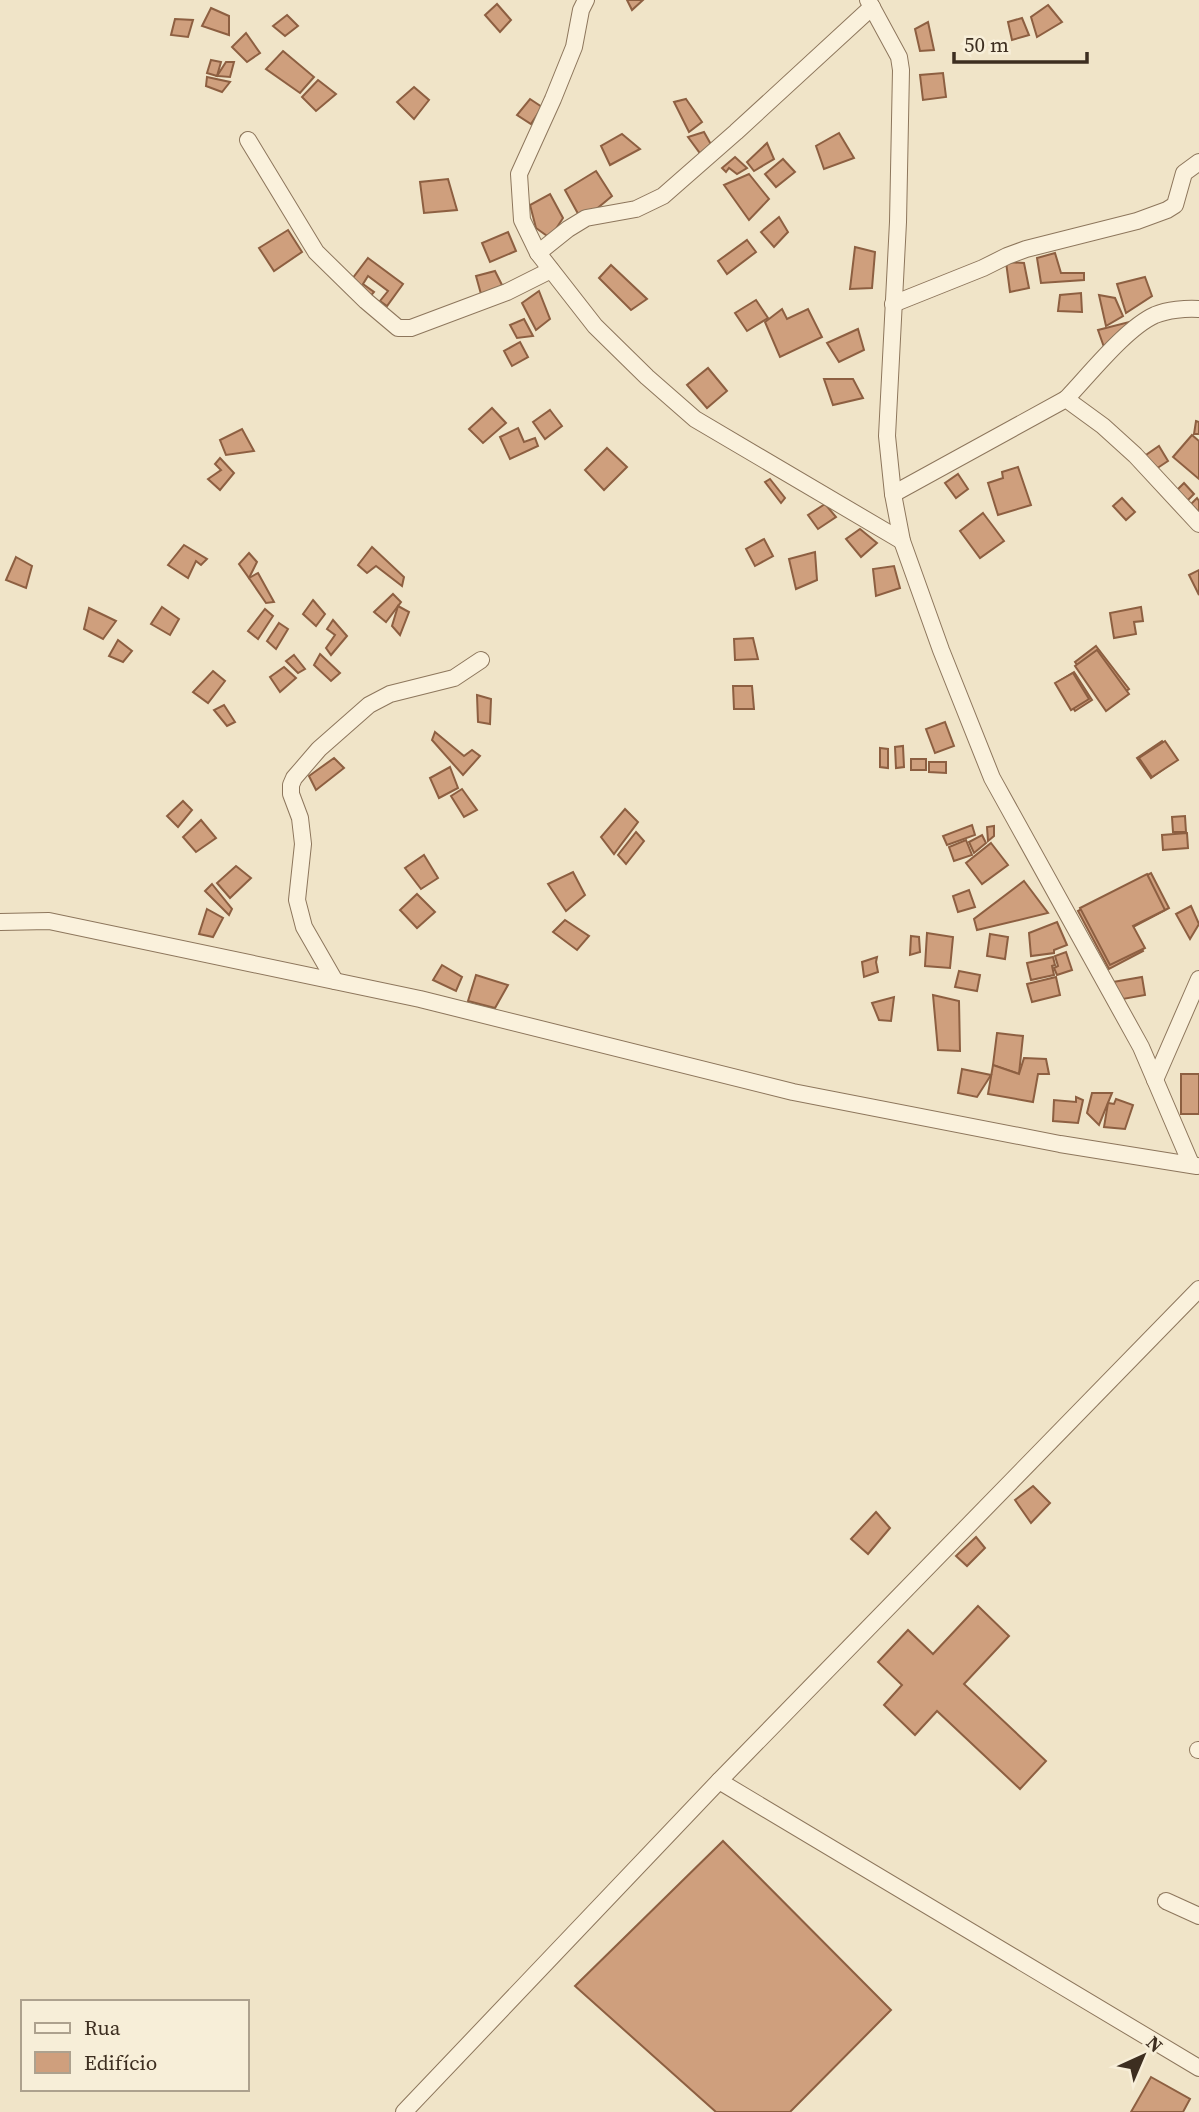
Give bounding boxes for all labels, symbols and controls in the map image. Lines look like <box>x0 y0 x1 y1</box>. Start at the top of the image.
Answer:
scale bar <box>954 21 1087 65</box>
text: 50 m <box>964 30 1009 59</box>
legend <box>21 2000 248 2091</box>
text: Rua <box>84 2013 121 2042</box>
north arrow <box>1108 2021 1178 2091</box>
text: N <box>1141 2030 1169 2058</box>
text: Edifício <box>84 2048 157 2077</box>

